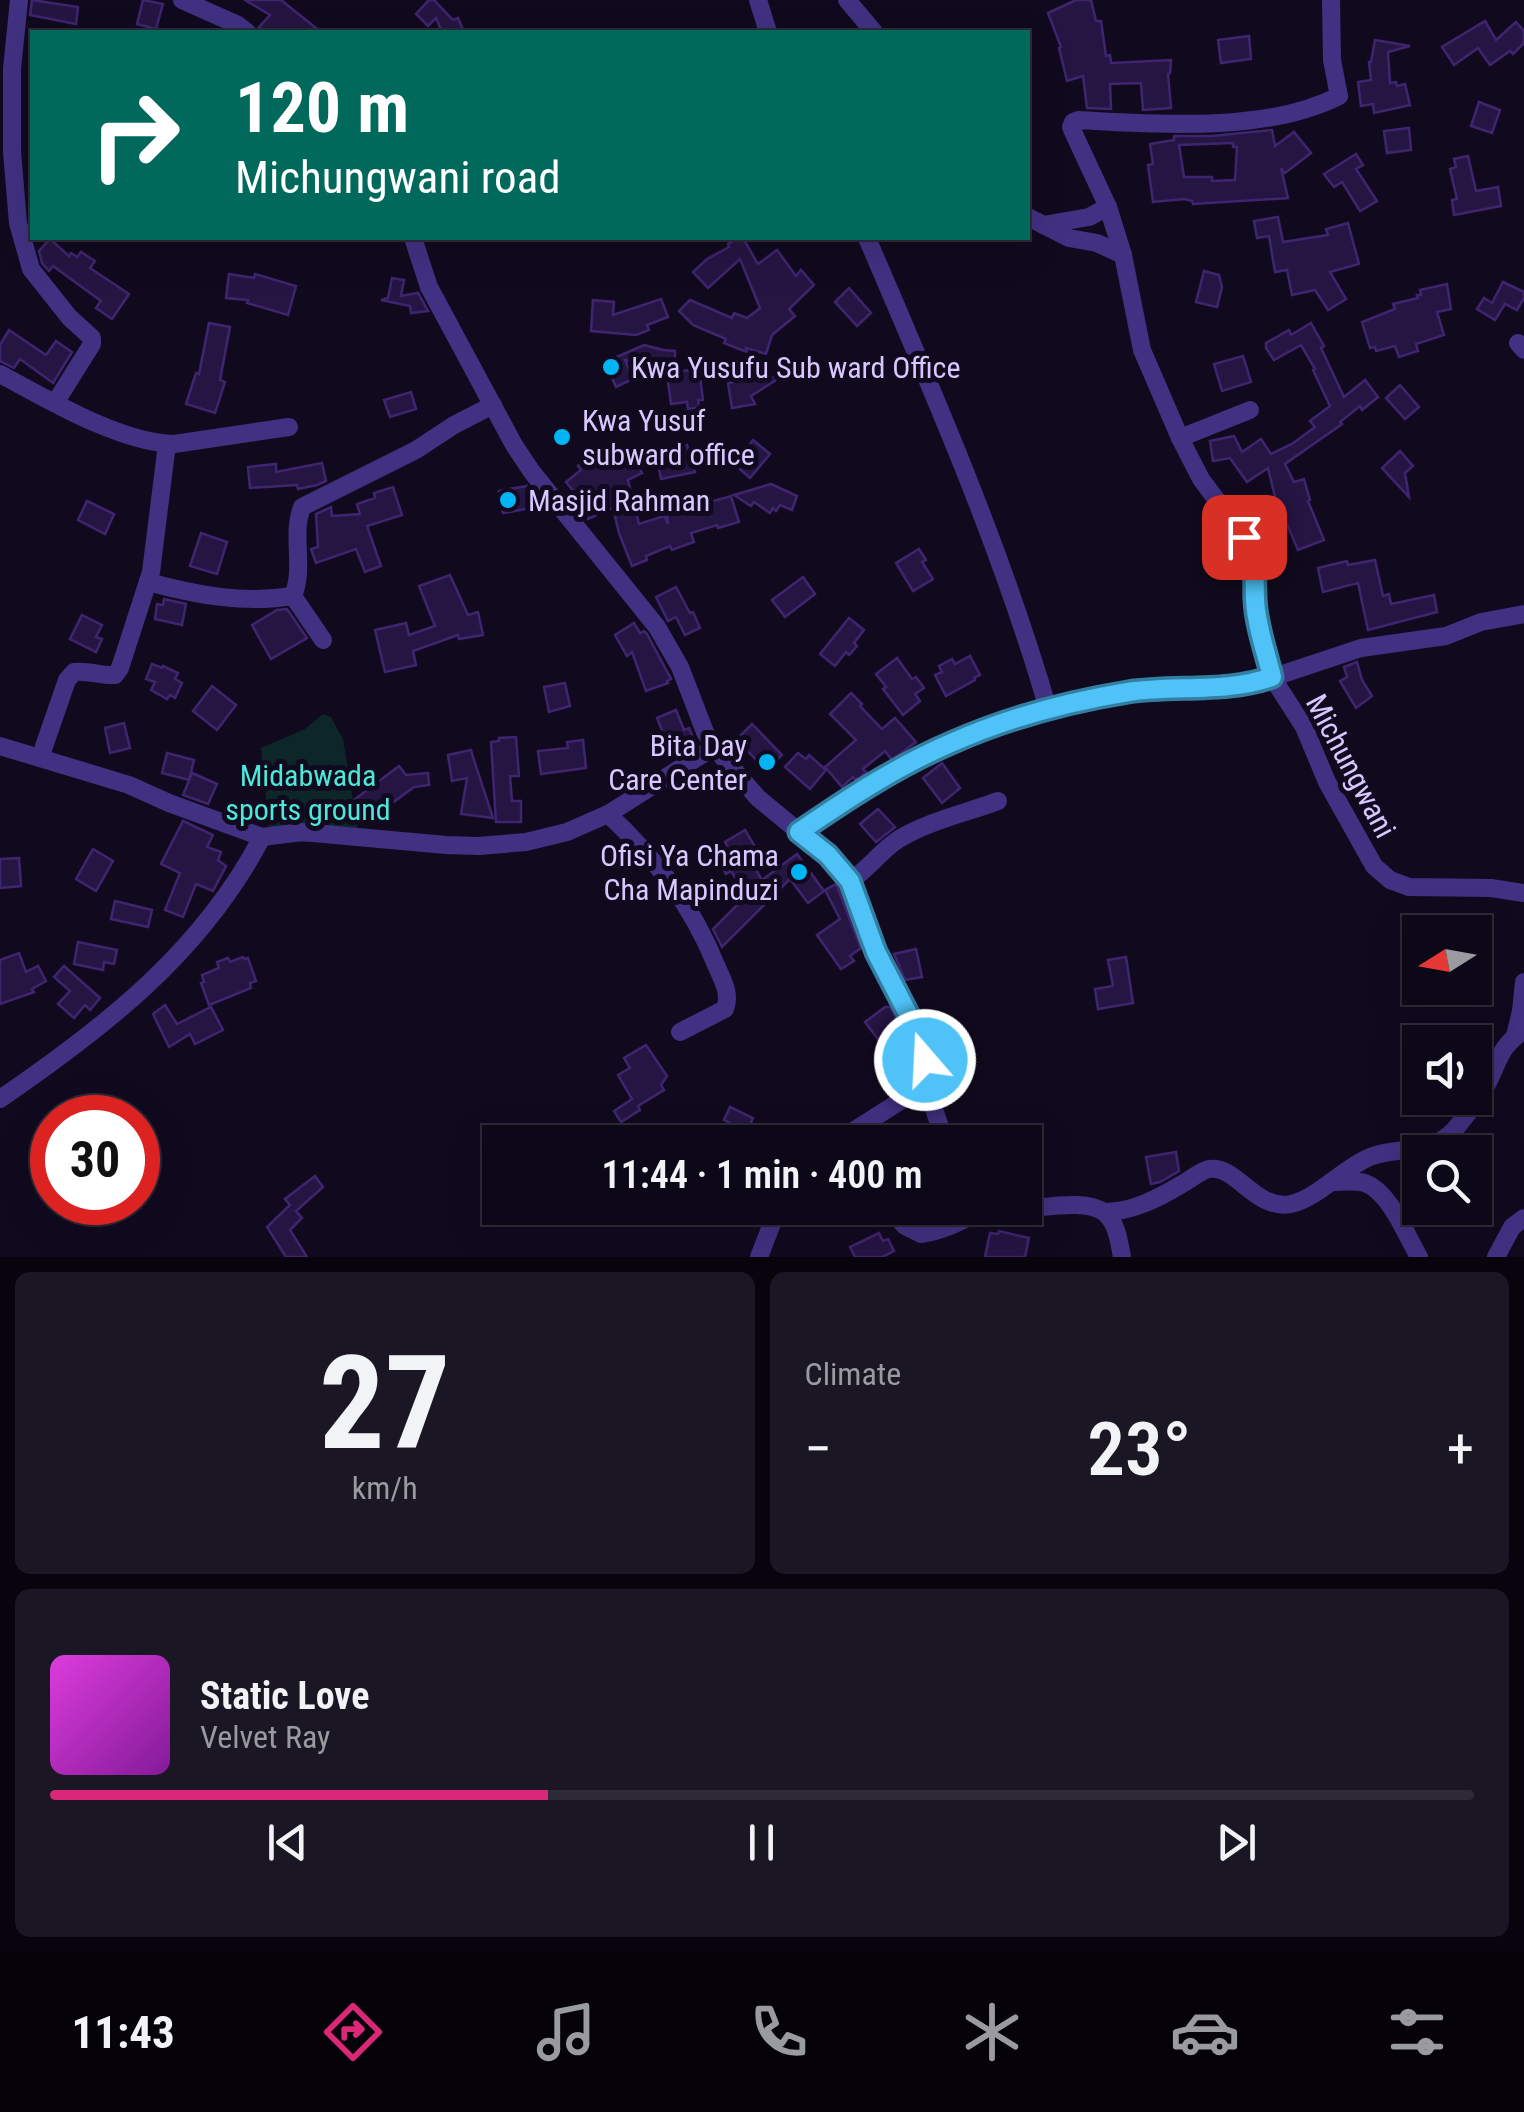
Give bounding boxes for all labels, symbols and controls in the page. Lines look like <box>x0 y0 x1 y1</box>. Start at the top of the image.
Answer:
text: 120 m <box>235 67 409 149</box>
icon: right <box>70 70 200 200</box>
text: Michungwani road <box>235 151 561 204</box>
place label: Kwa Yusufu Sub ward Office <box>631 350 960 385</box>
marker: Kwa Yusufu Sub ward Office <box>600 356 622 378</box>
place label: Kwa Yusuf subward office <box>582 403 755 472</box>
marker: Kwa Yusuf subward office <box>551 426 573 448</box>
place label: Masjid Rahman <box>528 483 710 518</box>
marker: Masjid Rahman <box>497 489 519 511</box>
pin <box>1202 495 1287 580</box>
icon: arrive <box>1217 510 1272 565</box>
street label: Michungwani <box>1299 688 1403 844</box>
place label: Bita Day Care Center <box>608 728 747 797</box>
marker: Bita Day Care Center <box>756 751 778 773</box>
park label: Midabwada sports ground <box>225 758 391 827</box>
place label: Ofisi Ya Chama Cha Mapinduzi <box>600 838 779 907</box>
marker: Ofisi Ya Chama Cha Mapinduzi <box>788 861 810 883</box>
north arrow <box>1402 915 1492 1005</box>
map controls <box>1402 915 1492 1225</box>
position arrow <box>873 1008 977 1112</box>
button: sound <box>1402 1025 1492 1115</box>
speed limit sign: 30 <box>30 1095 160 1225</box>
button: search <box>1402 1135 1492 1225</box>
text: 11:44 · 1 min · 400 m <box>602 1153 922 1197</box>
text: 27 <box>319 1327 450 1480</box>
text: Climate <box>805 1355 901 1393</box>
text: 23° <box>1087 1405 1192 1493</box>
text: − <box>805 1417 832 1481</box>
text: + <box>1447 1417 1474 1481</box>
text: km/h <box>352 1469 418 1507</box>
text: Static Love <box>200 1674 369 1718</box>
text: Velvet Ray <box>200 1718 330 1756</box>
icon: previous <box>260 1815 315 1870</box>
icon: pause <box>734 1815 789 1870</box>
icon: next <box>1209 1815 1264 1870</box>
icon: directions <box>318 1997 388 2067</box>
icon: music <box>531 1997 601 2067</box>
icon: phone <box>744 1997 814 2067</box>
icon: climate <box>957 1997 1027 2067</box>
icon: car <box>1170 1997 1240 2067</box>
icon: filters <box>1382 1997 1452 2067</box>
text: 11:43 <box>71 2006 175 2059</box>

